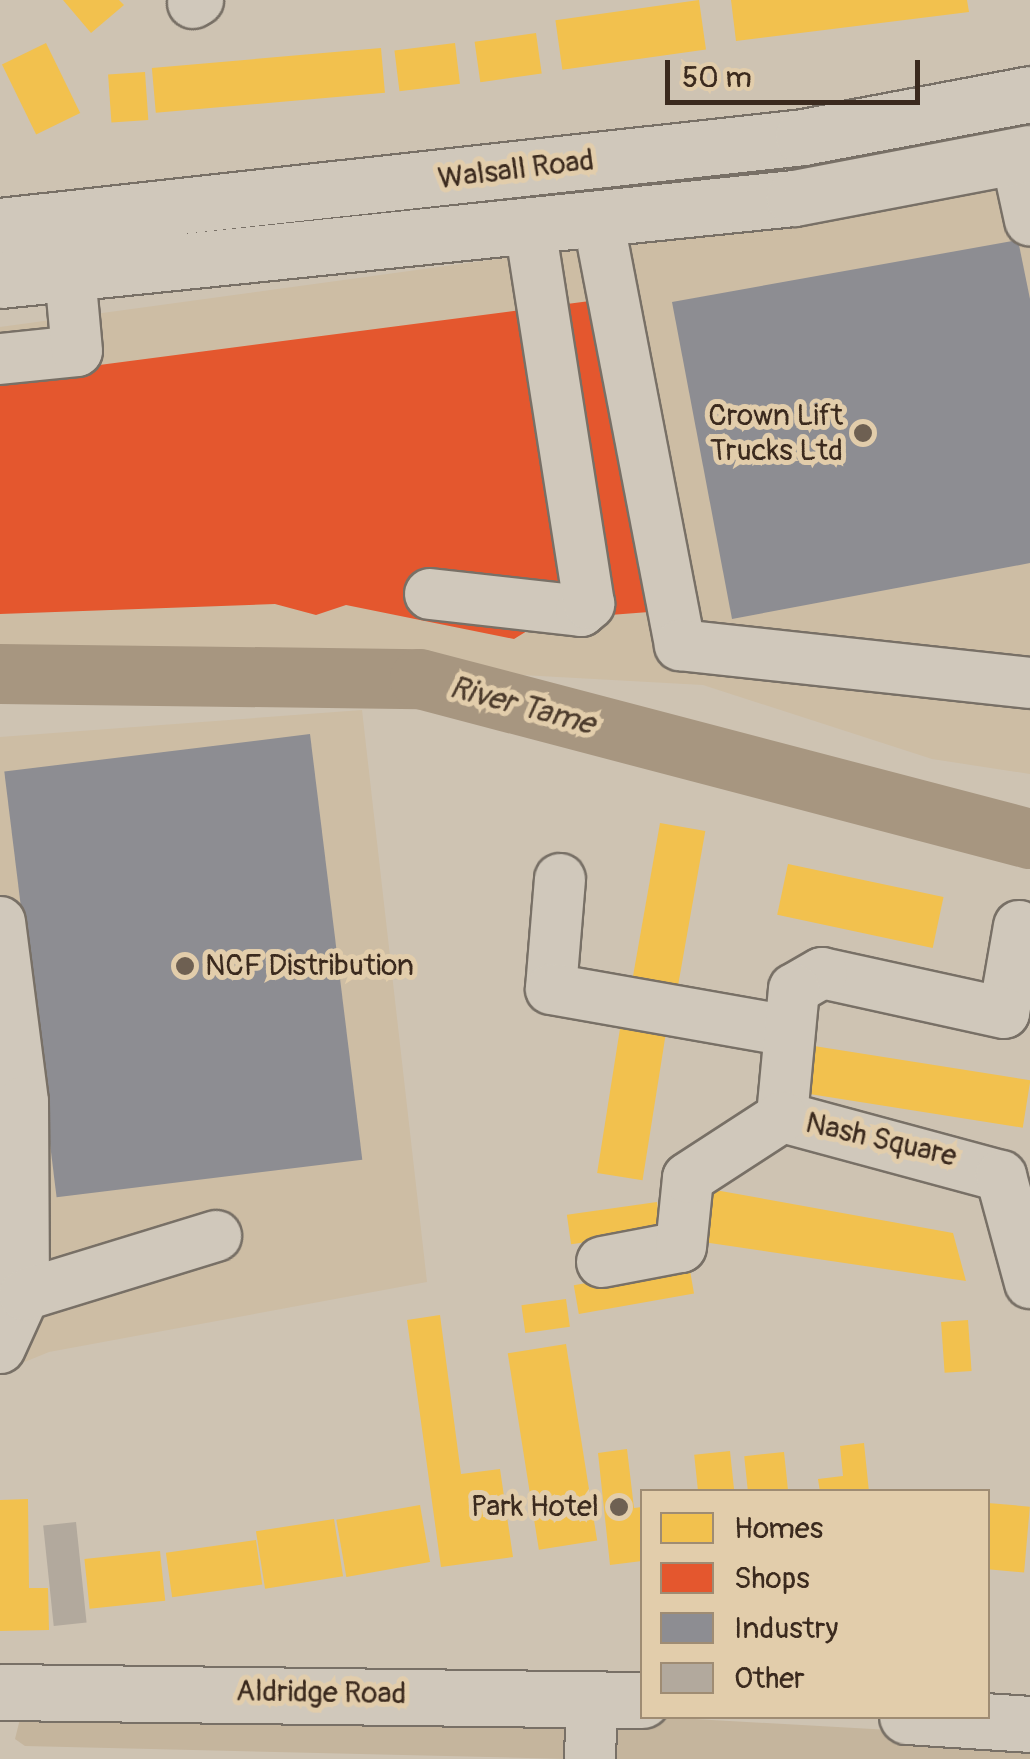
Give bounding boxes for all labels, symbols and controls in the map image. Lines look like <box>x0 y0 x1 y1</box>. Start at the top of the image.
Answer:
scale bar <box>670 40 925 102</box>
text: 50 m <box>682 59 752 96</box>
street label: Walsall Road <box>436 143 596 197</box>
place label: Crown Lift Trucks Ltd <box>708 398 843 468</box>
marker: Crown Lift Trucks Ltd <box>852 422 874 444</box>
water label: River Tame <box>445 668 599 744</box>
place label: NCF Distribution <box>205 948 414 984</box>
marker: NCF Distribution <box>174 955 196 977</box>
street label: Nash Square <box>802 1105 960 1175</box>
place label: Park Hotel <box>471 1489 599 1525</box>
legend <box>640 1489 990 1719</box>
marker: Park Hotel <box>608 1496 630 1518</box>
text: Homes <box>734 1510 823 1547</box>
text: Shops <box>734 1560 810 1597</box>
text: Industry <box>734 1610 838 1647</box>
text: Other <box>734 1660 805 1697</box>
street label: Aldridge Road <box>236 1674 406 1712</box>

